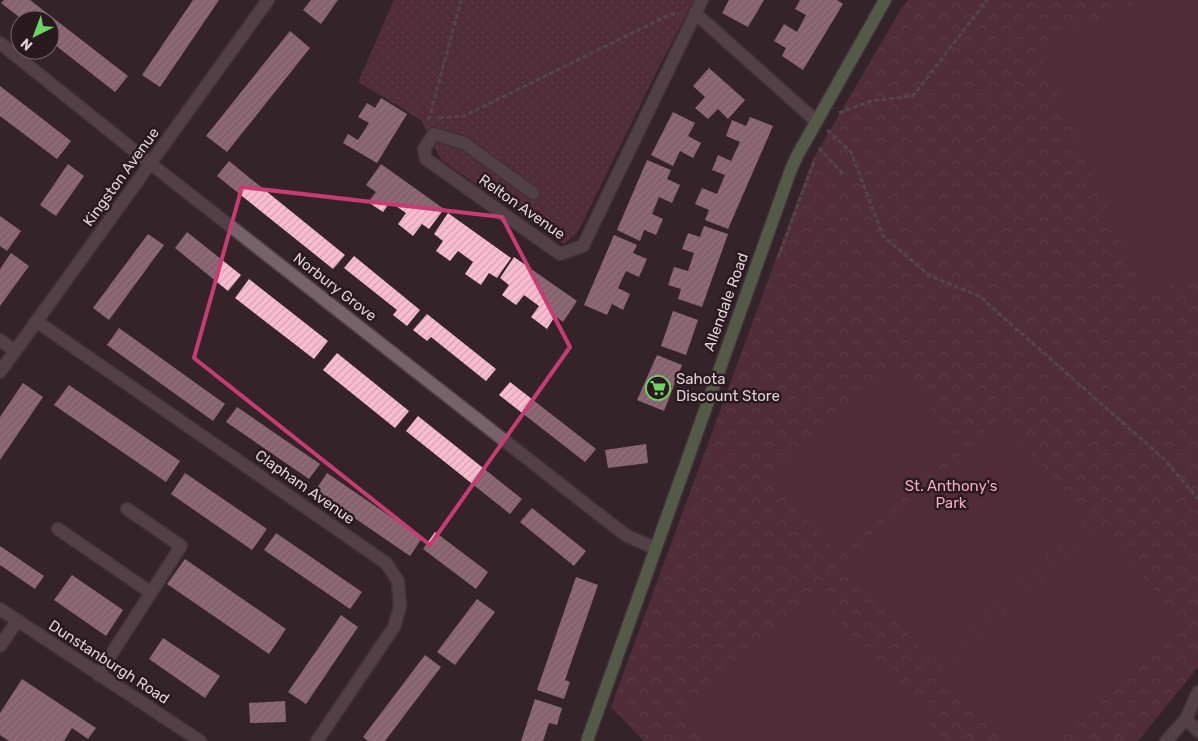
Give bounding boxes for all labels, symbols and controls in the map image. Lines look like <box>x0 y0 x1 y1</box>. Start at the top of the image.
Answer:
north arrow <box>10 10 60 60</box>
text: N <box>17 35 36 54</box>
street label: Kingston Avenue <box>79 124 163 230</box>
street label: Relton Avenue <box>475 171 569 243</box>
street label: Norbury Grove <box>290 249 380 325</box>
street label: Allendale Road <box>700 250 752 354</box>
place label: Sahota Discount Store <box>676 370 780 405</box>
supermarket icon: Sahota Discount Store <box>645 375 671 401</box>
street label: Clapham Avenue <box>252 446 358 528</box>
park label: St. Anthony's Park <box>905 477 998 512</box>
street label: Dunstanburgh Road <box>45 616 173 708</box>

